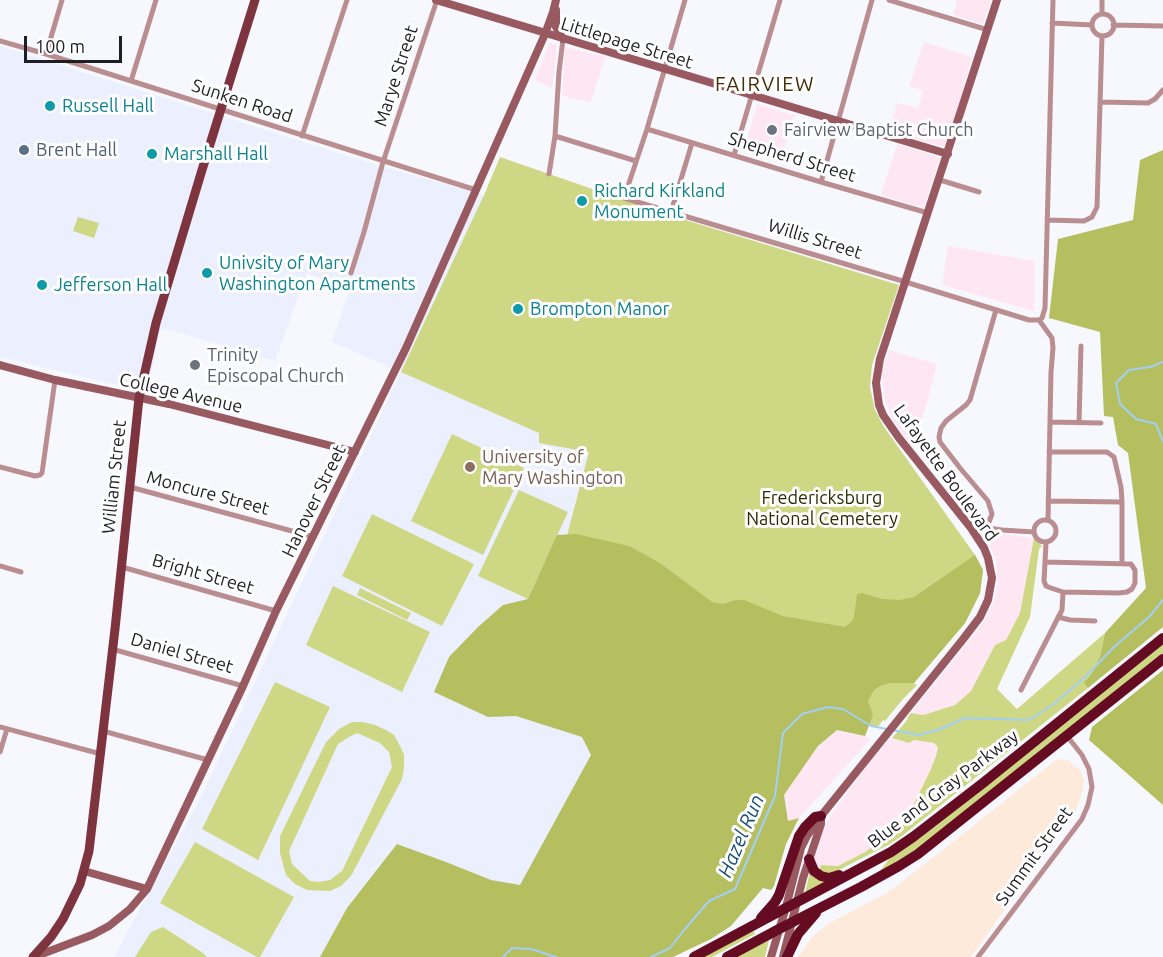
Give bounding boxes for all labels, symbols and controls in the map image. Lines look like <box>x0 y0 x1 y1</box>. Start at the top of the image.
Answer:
street label: Littlepage Street <box>558 13 696 73</box>
street label: Marye Street <box>369 23 423 129</box>
scale bar <box>27 24 124 62</box>
text: 100 m <box>35 36 85 56</box>
district label: FAIRVIEW <box>715 72 815 96</box>
street label: Sunken Road <box>189 75 295 127</box>
place label: Russell Hall <box>62 95 154 117</box>
marker: Russell Hall <box>43 99 57 113</box>
place label: Fairview Baptist Church <box>784 119 974 141</box>
marker: Fairview Baptist Church <box>765 123 779 137</box>
street label: Shepherd Street <box>726 127 858 187</box>
place label: Brent Hall <box>36 139 117 161</box>
marker: Brent Hall <box>17 143 31 157</box>
place label: Marshall Hall <box>164 143 268 165</box>
marker: Marshall Hall <box>145 147 159 161</box>
place label: Richard Kirkland Monument <box>594 180 725 222</box>
marker: Richard Kirkland Monument <box>575 194 589 208</box>
street label: Willis Street <box>765 214 865 264</box>
place label: Univsity of Mary Washington Apartments <box>219 252 416 294</box>
marker: Univsity of Mary Washington Apartments <box>200 266 214 280</box>
place label: Jefferson Hall <box>54 274 167 296</box>
marker: Jefferson Hall <box>35 278 49 292</box>
place label: Brompton Manor <box>530 298 669 320</box>
marker: Brompton Manor <box>511 302 525 316</box>
place label: Trinity Episcopal Church <box>207 344 344 386</box>
marker: Trinity Episcopal Church <box>188 358 202 372</box>
street label: College Avenue <box>117 368 245 418</box>
street label: Lafayette Boulevard <box>889 401 1003 545</box>
street label: William Street <box>97 419 131 535</box>
street label: Hanover Street <box>277 441 351 561</box>
place label: University of Mary Washington <box>482 446 623 488</box>
marker: University of Mary Washington <box>463 460 477 474</box>
street label: Moncure Street <box>144 466 272 520</box>
park label: Fredericksburg National Cemetery <box>746 487 898 530</box>
street label: Bright Street <box>150 549 256 599</box>
street label: Daniel Street <box>128 628 236 678</box>
street label: Blue and Gray Parkway <box>863 725 1023 853</box>
water label: Hazel Run <box>713 791 769 881</box>
street label: Summit Street <box>991 802 1077 910</box>

